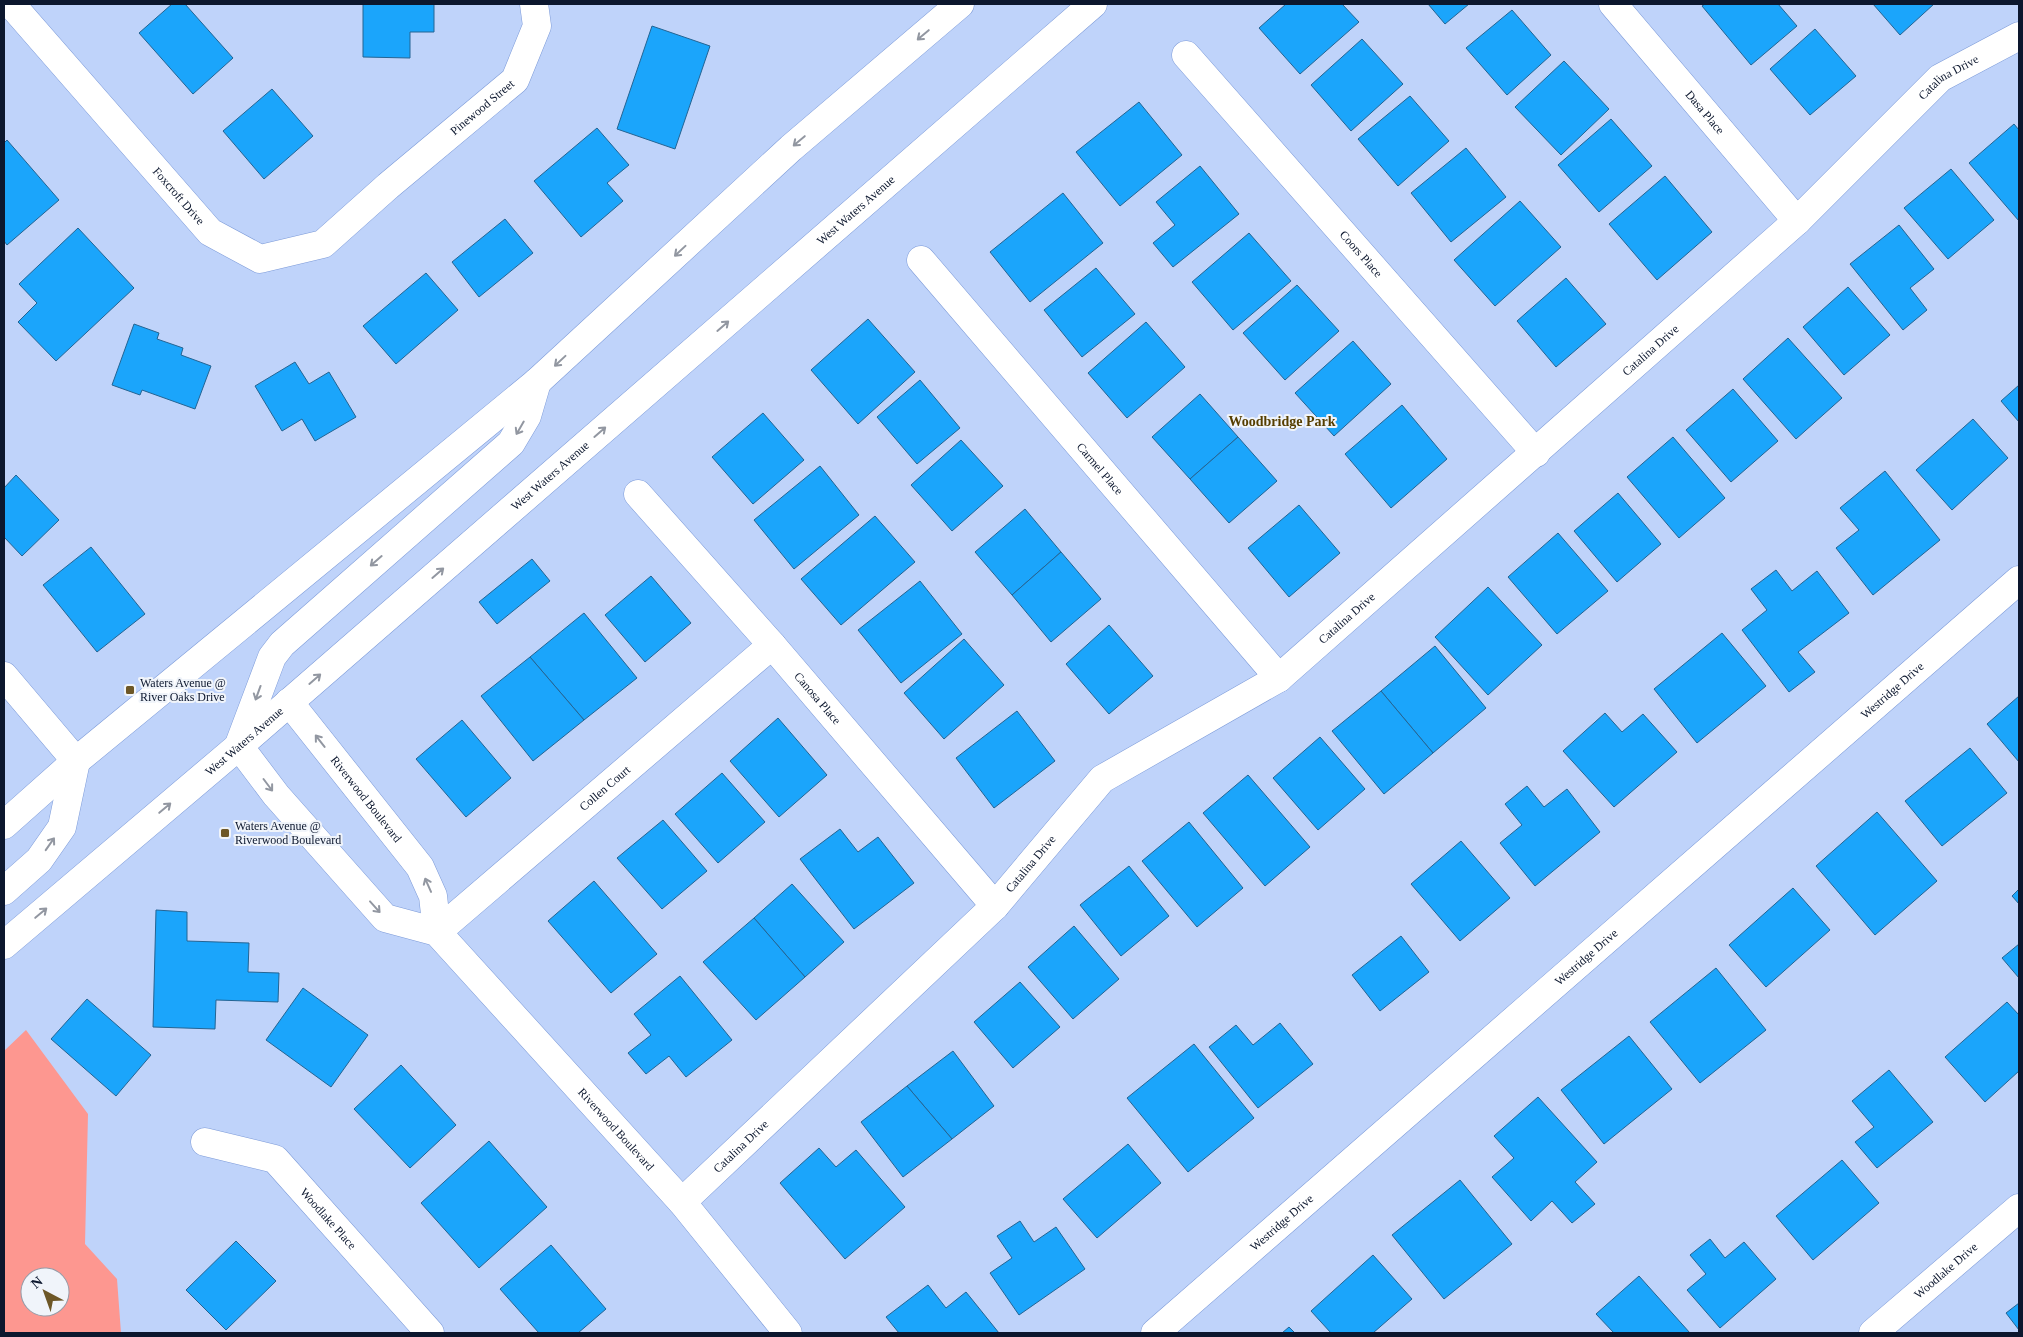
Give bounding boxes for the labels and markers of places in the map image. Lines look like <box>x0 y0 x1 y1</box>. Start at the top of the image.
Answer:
place label: Waters Avenue @ River Oaks Drive <box>140 676 226 704</box>
marker: Waters Avenue @ River Oaks Drive <box>124 684 136 696</box>
place label: Waters Avenue @ Riverwood Boulevard <box>235 819 341 847</box>
marker: Waters Avenue @ Riverwood Boulevard <box>219 827 231 839</box>

